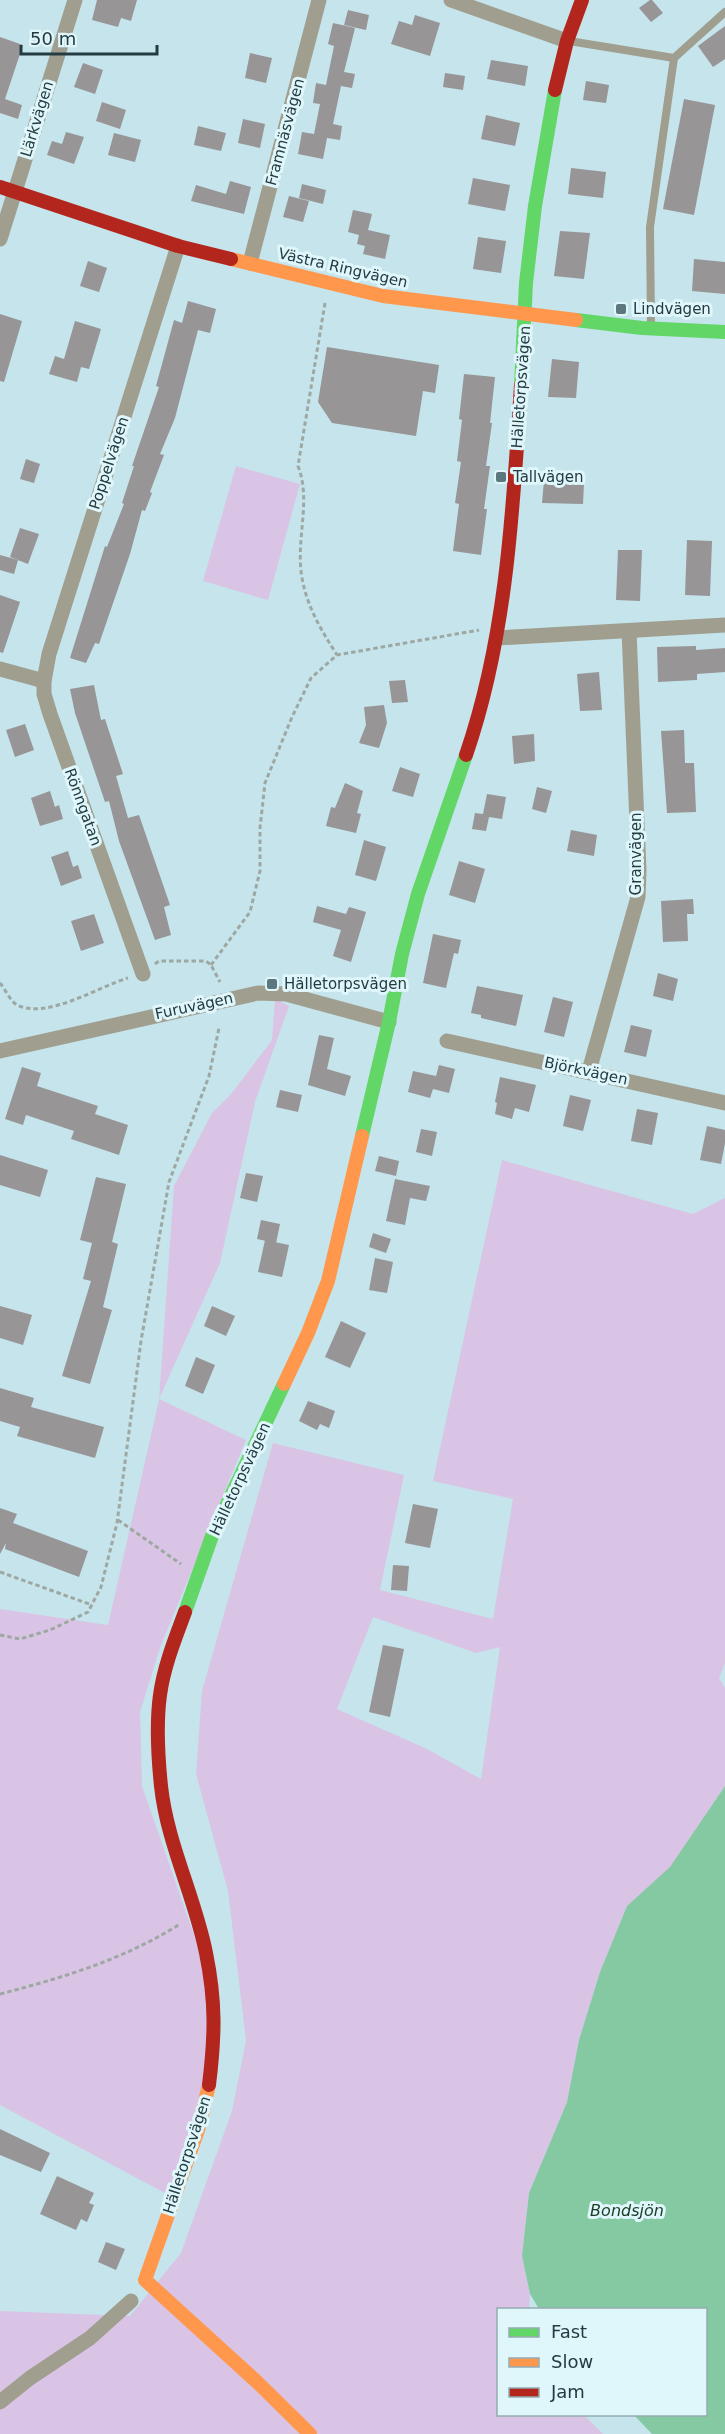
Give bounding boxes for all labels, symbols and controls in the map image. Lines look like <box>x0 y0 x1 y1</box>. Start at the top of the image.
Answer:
scale bar <box>21 18 158 56</box>
text: 50 m <box>30 28 76 49</box>
street label: Framnäsvägen <box>262 76 308 188</box>
street label: Lärkvägen <box>17 79 57 159</box>
street label: Västra Ringvägen <box>277 244 409 292</box>
place label: Lindvägen <box>633 300 711 318</box>
marker: Lindvägen <box>614 302 628 316</box>
street label: Hälletorpsvägen <box>508 325 534 449</box>
street label: Poppelvägen <box>86 414 132 512</box>
place label: Tallvägen <box>512 468 584 486</box>
marker: Tallvägen <box>494 470 508 484</box>
street label: Rönngatan <box>61 766 105 848</box>
street label: Granvägen <box>627 813 645 895</box>
place label: Hälletorpsvägen <box>284 975 407 993</box>
marker: Hälletorpsvägen <box>265 977 279 991</box>
street label: Furuvägen <box>153 989 235 1023</box>
street label: Björkvägen <box>543 1053 629 1089</box>
street label: Hälletorpsvägen <box>206 1419 274 1539</box>
street label: Hälletorpsvägen <box>159 2094 215 2216</box>
water label: Bondsjön <box>590 2201 664 2220</box>
legend <box>497 2308 707 2416</box>
text: Fast <box>551 2321 587 2342</box>
text: Slow <box>551 2351 593 2372</box>
text: Jam <box>550 2381 585 2402</box>

